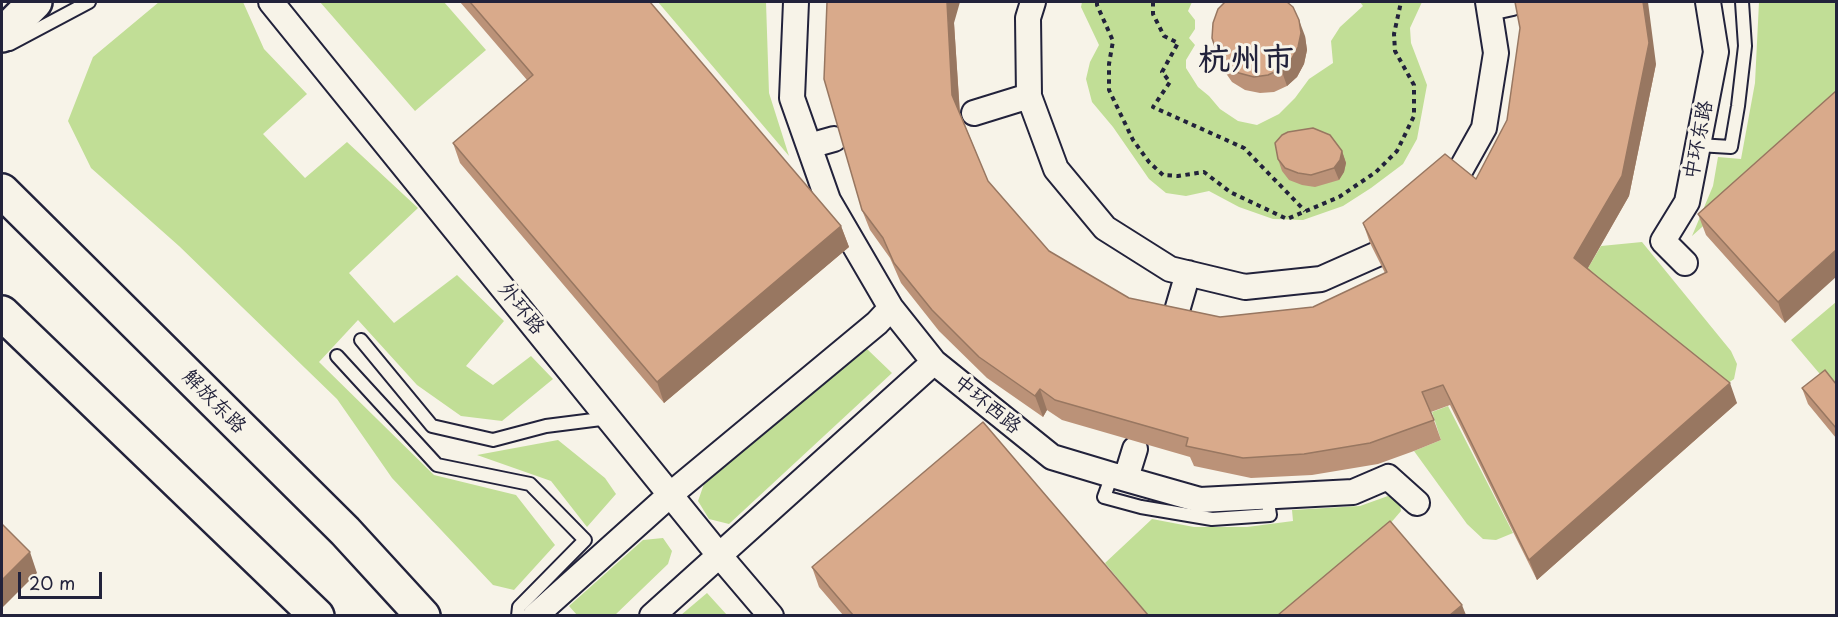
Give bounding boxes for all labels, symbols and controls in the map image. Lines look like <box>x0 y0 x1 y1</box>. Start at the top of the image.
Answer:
district label: 杭州市 <box>1198 42 1294 80</box>
street label: 中环东路 <box>1680 98 1718 182</box>
street label: 外环路 <box>493 278 549 340</box>
street label: 解放东路 <box>177 365 251 439</box>
street label: 中环西路 <box>948 371 1026 439</box>
scale bar <box>21 560 105 598</box>
text: 20 m <box>29 569 75 596</box>

